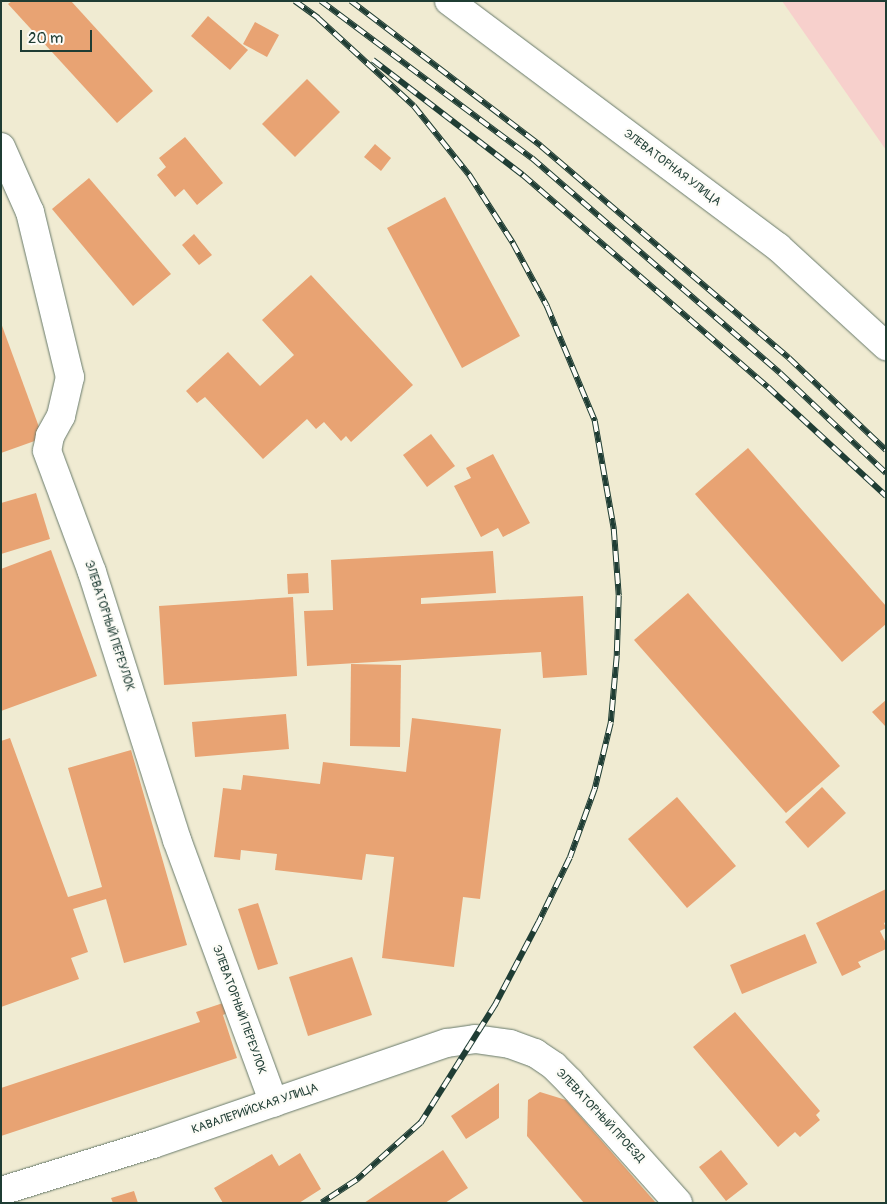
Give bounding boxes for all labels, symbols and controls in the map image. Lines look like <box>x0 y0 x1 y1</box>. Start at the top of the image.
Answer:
scale bar <box>22 20 95 52</box>
text: 20 m <box>28 29 63 48</box>
street label: ЭЛЕВАТОРНАЯ УЛИЦА <box>620 127 724 209</box>
street label: ЭЛЕВАТОРНЫЙ ПЕРЕУЛОК <box>81 559 137 693</box>
street label: ЭЛЕВАТОРНЫЙ ПЕРЕУЛОК <box>209 944 269 1076</box>
street label: ЭЛЕВАТОРНЫЙ ПРОЕЗД <box>553 1066 647 1166</box>
street label: КАВАЛЕРИЙСКАЯ УЛИЦА <box>190 1081 320 1137</box>

